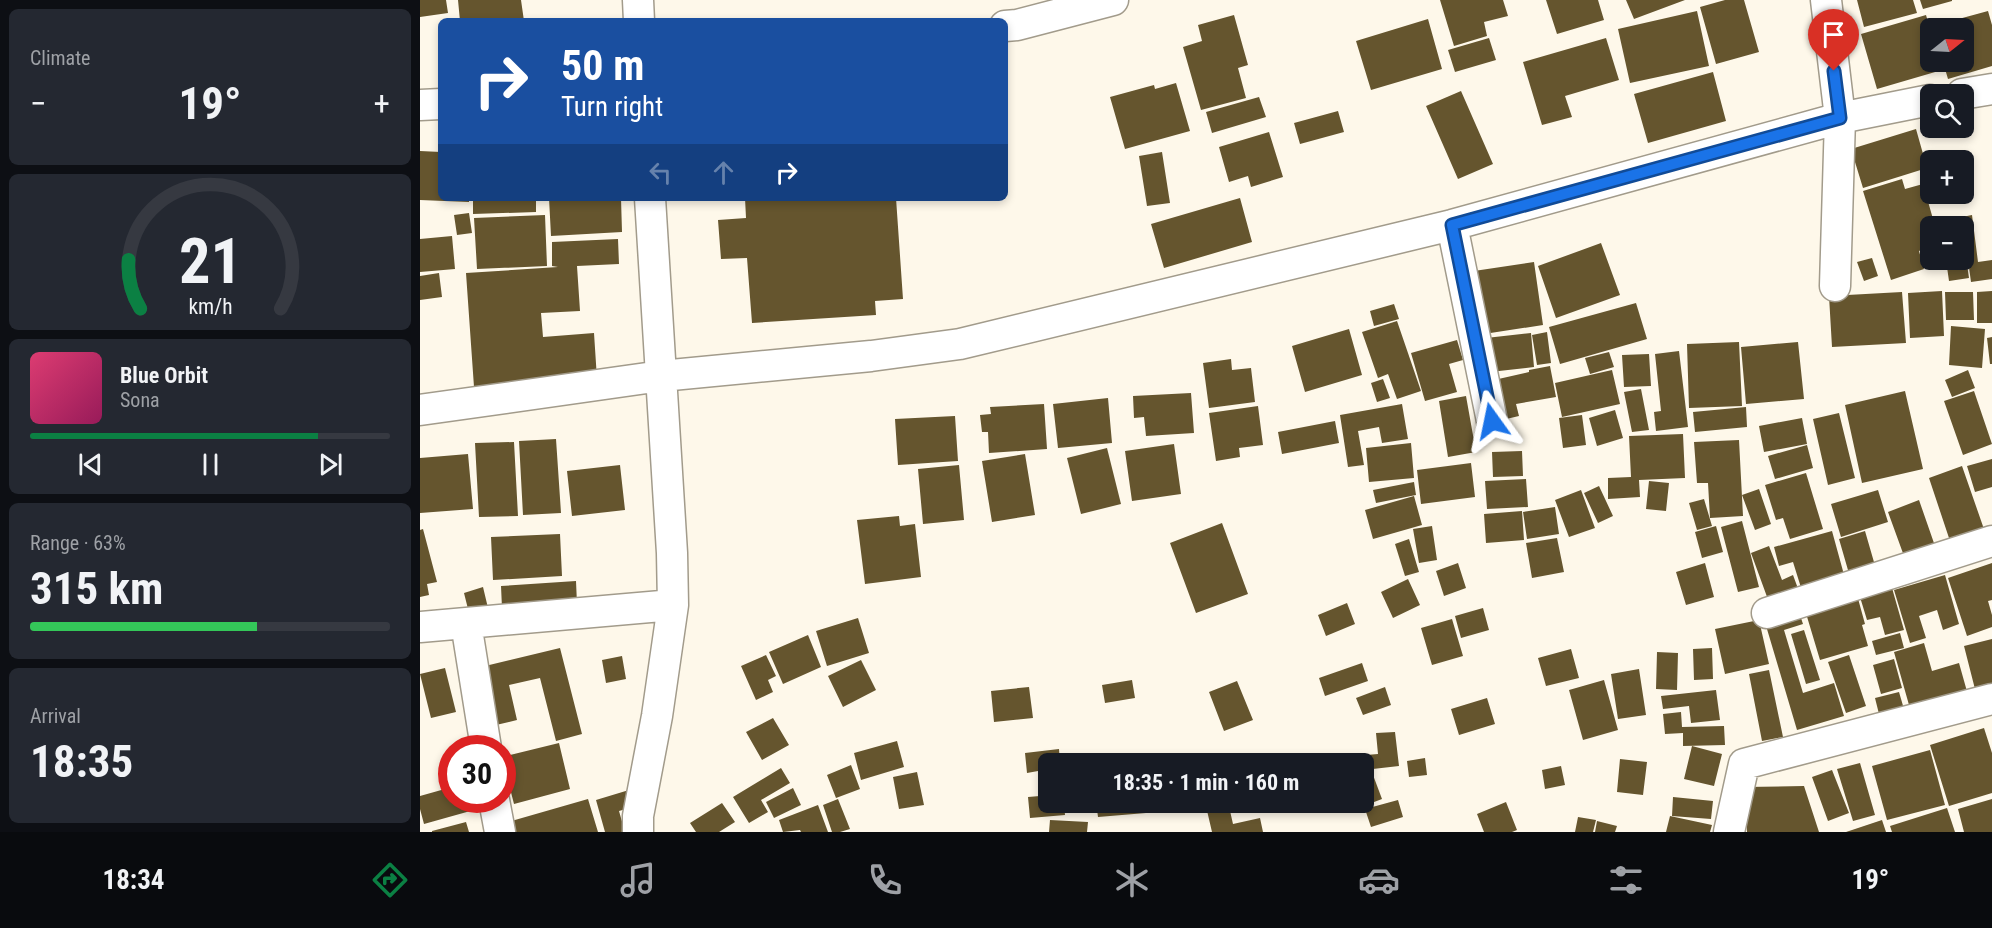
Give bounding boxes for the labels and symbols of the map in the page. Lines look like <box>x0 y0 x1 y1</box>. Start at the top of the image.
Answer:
pin <box>1808 9 1859 71</box>
north arrow <box>1920 18 1974 72</box>
position arrow <box>1460 389 1524 453</box>
speed limit sign: 30 <box>438 735 516 813</box>

